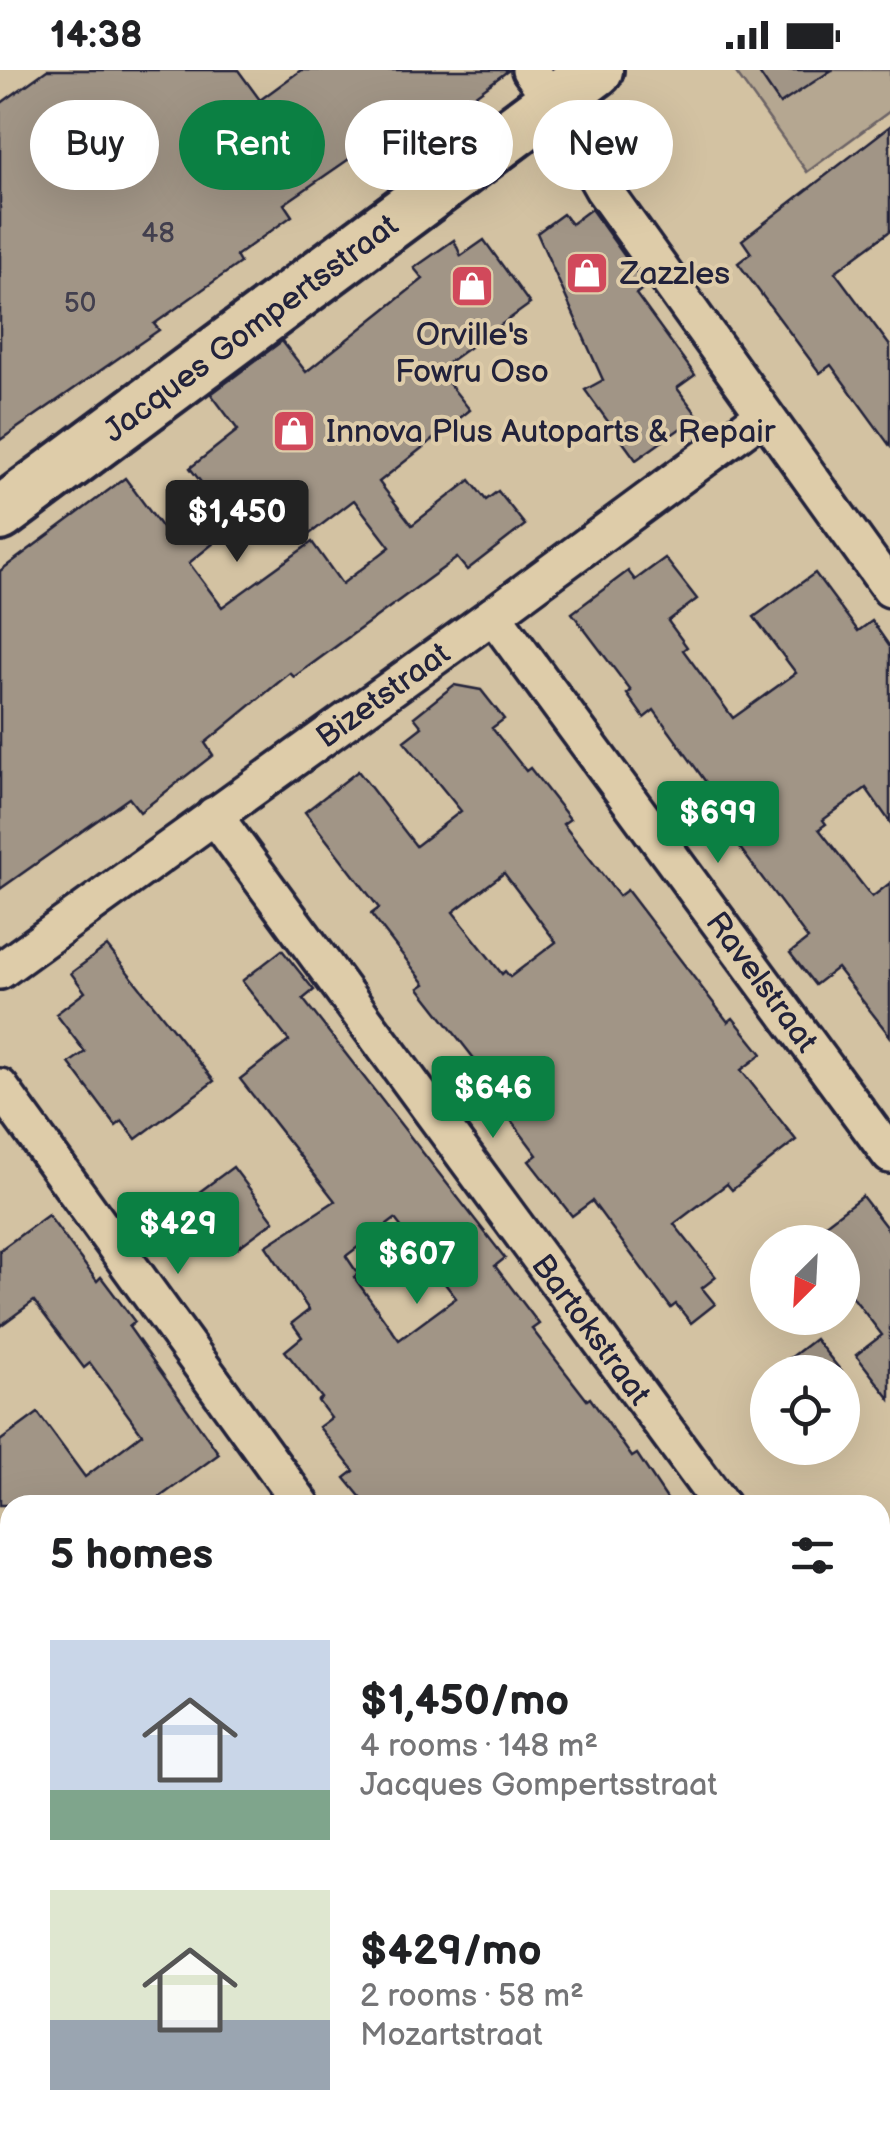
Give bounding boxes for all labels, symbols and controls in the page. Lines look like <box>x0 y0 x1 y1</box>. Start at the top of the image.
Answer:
text: 14:38 <box>50 13 143 58</box>
chip: Buy <box>30 100 159 190</box>
chip: Rent <box>179 100 325 190</box>
chip: Filters <box>345 100 513 190</box>
chip: New <box>533 100 673 190</box>
street label: Jacques Gompertsstraat <box>96 206 406 451</box>
house number: 48 <box>141 217 175 250</box>
shop icon: Zazzles <box>564 250 610 296</box>
place label: Zazzles <box>619 255 730 294</box>
shop icon: Orville's Fowru Oso <box>449 263 495 309</box>
house number: 50 <box>64 287 96 320</box>
place label: Orville's Fowru Oso <box>395 316 549 392</box>
shop icon: Innova Plus Autoparts & Repair <box>271 408 317 454</box>
place label: Innova Plus Autoparts & Repair <box>326 413 776 452</box>
pin: $1,450 <box>156 480 318 565</box>
text: $1,450 <box>188 493 286 532</box>
street label: Bizetstraat <box>309 634 458 757</box>
pin: $699 <box>659 781 777 866</box>
text: $699 <box>679 794 757 833</box>
street label: Ravelstraat <box>697 905 826 1061</box>
pin: $646 <box>434 1056 552 1141</box>
text: $646 <box>454 1069 532 1108</box>
pin: $429 <box>119 1192 237 1277</box>
text: $429 <box>139 1205 217 1244</box>
pin: $607 <box>358 1222 476 1307</box>
north arrow <box>750 1225 860 1335</box>
map controls <box>750 1225 860 1465</box>
text: $607 <box>378 1235 456 1274</box>
street label: Bartokstraat <box>522 1247 659 1413</box>
button: locate <box>750 1355 860 1465</box>
icon: filters <box>785 1528 840 1583</box>
text: 5 homes <box>50 1530 213 1581</box>
text: $1,450/mo <box>360 1676 569 1727</box>
icon: home <box>130 1680 250 1800</box>
text: 4 rooms · 148 m² <box>360 1727 598 1766</box>
text: Jacques Gompertsstraat <box>360 1766 717 1805</box>
text: $429/mo <box>360 1926 542 1977</box>
icon: home <box>130 1930 250 2050</box>
text: 2 rooms · 58 m² <box>360 1977 584 2016</box>
text: Mozartstraat <box>360 2016 543 2055</box>

